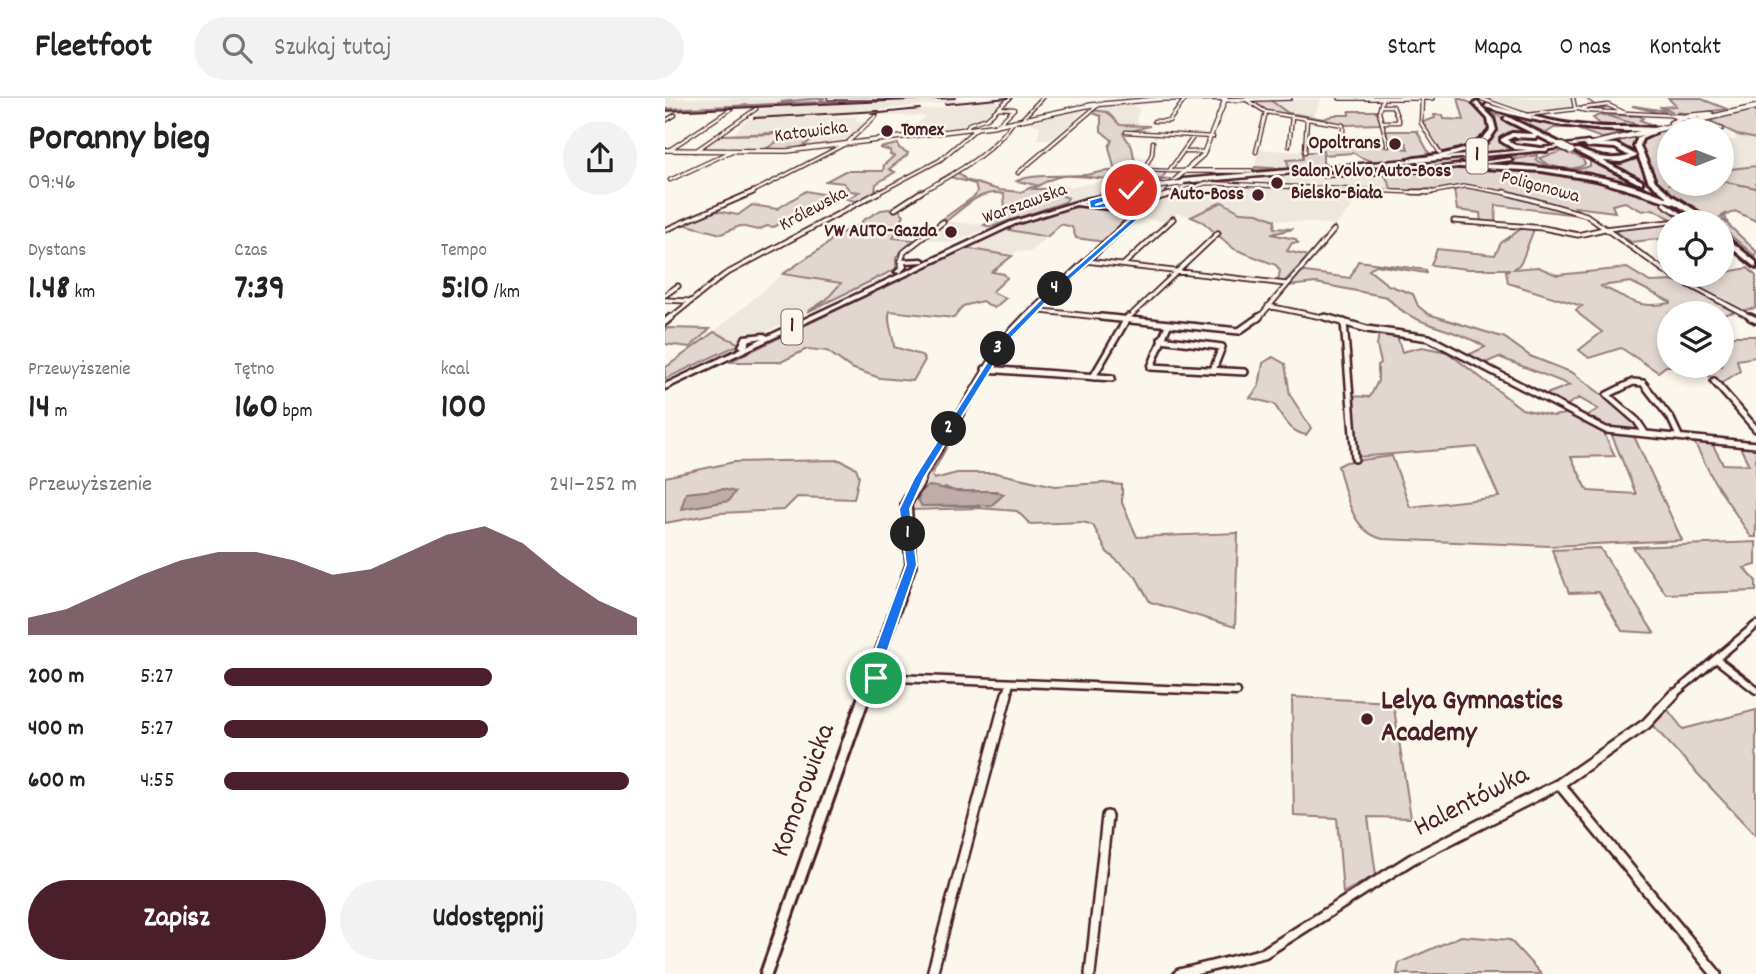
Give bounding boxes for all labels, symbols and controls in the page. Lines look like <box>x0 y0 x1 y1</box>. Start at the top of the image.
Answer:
search box <box>194 17 684 80</box>
text: Fleetfoot <box>35 25 152 72</box>
icon: search <box>218 29 256 67</box>
text: Szukaj tutaj <box>274 30 392 67</box>
text: Start <box>1387 31 1436 65</box>
text: Mapa <box>1474 31 1522 65</box>
text: O nas <box>1560 31 1611 65</box>
text: Kontakt <box>1649 31 1721 65</box>
text: Poranny bieg <box>28 113 210 168</box>
street label: Katowicka <box>773 115 850 151</box>
place label: Tomex <box>901 118 945 145</box>
north arrow <box>1657 119 1734 196</box>
map controls <box>1657 119 1734 378</box>
button: share <box>563 121 637 195</box>
marker: Tomex <box>879 123 895 139</box>
place label: Opoltrans <box>1309 131 1381 158</box>
marker: Opoltrans <box>1387 136 1403 152</box>
road number: 1 <box>1467 139 1487 174</box>
place label: Salon Volvo Auto-Boss Bielsko-Biała <box>1291 159 1451 208</box>
pin <box>1101 160 1161 220</box>
street label: Poligonowa <box>1498 165 1583 212</box>
text: 09:46 <box>28 167 76 200</box>
icon: check <box>1112 171 1150 209</box>
marker: Salon Volvo Auto-Boss Bielsko-Biała <box>1269 175 1285 191</box>
street label: Warszawska <box>979 177 1072 233</box>
street label: Królewska <box>775 180 854 239</box>
place label: Auto-Boss <box>1170 182 1244 209</box>
marker: Auto-Boss <box>1250 187 1266 203</box>
button: locate <box>1657 210 1734 287</box>
place label: VW AUTO-Gazda <box>825 219 938 246</box>
marker: VW AUTO-Gazda <box>943 224 959 240</box>
text: Dystans <box>28 238 86 265</box>
text: Czas <box>234 238 268 265</box>
text: Tempo <box>441 238 487 265</box>
text: 1.48 <box>28 265 70 315</box>
text: 7:39 <box>234 265 285 315</box>
text: 5:10 <box>441 265 489 315</box>
pin: 4 <box>1037 272 1073 306</box>
text: 4 <box>1051 275 1058 302</box>
text: km <box>70 280 95 307</box>
text: /km <box>489 280 520 307</box>
button: layers <box>1657 301 1734 378</box>
road number: 1 <box>781 310 803 344</box>
pin: 3 <box>981 331 1015 366</box>
text: 3 <box>993 335 1002 362</box>
text: Przewyższenie <box>28 357 131 384</box>
text: Tętno <box>234 357 275 384</box>
text: kcal <box>441 357 470 384</box>
text: 14 <box>28 384 50 434</box>
text: 160 <box>234 384 278 434</box>
text: 100 <box>441 384 486 434</box>
text: m <box>50 399 68 426</box>
text: bpm <box>278 399 313 426</box>
pin: 2 <box>931 412 967 446</box>
text: 2 <box>944 415 953 442</box>
text: Przewyższenie <box>28 469 152 502</box>
text: 241–252 m <box>549 469 637 502</box>
pin: 1 <box>891 516 925 551</box>
text: 1 <box>905 520 910 547</box>
pin <box>846 648 906 708</box>
icon: arrive <box>857 659 895 697</box>
text: 200 m <box>28 661 84 694</box>
text: 5:27 <box>140 661 173 694</box>
place label: Lelya Gymnastics Academy <box>1381 683 1564 755</box>
marker: Lelya Gymnastics Academy <box>1359 711 1375 727</box>
text: 400 m <box>28 713 84 746</box>
text: 5:27 <box>140 713 173 746</box>
street label: Komorowicka <box>762 718 848 863</box>
street label: Halentówka <box>1407 756 1537 849</box>
text: 600 m <box>28 765 85 798</box>
text: 4:55 <box>140 765 175 798</box>
button: Zapisz <box>28 880 326 960</box>
button: Udostępnij <box>340 880 637 960</box>

